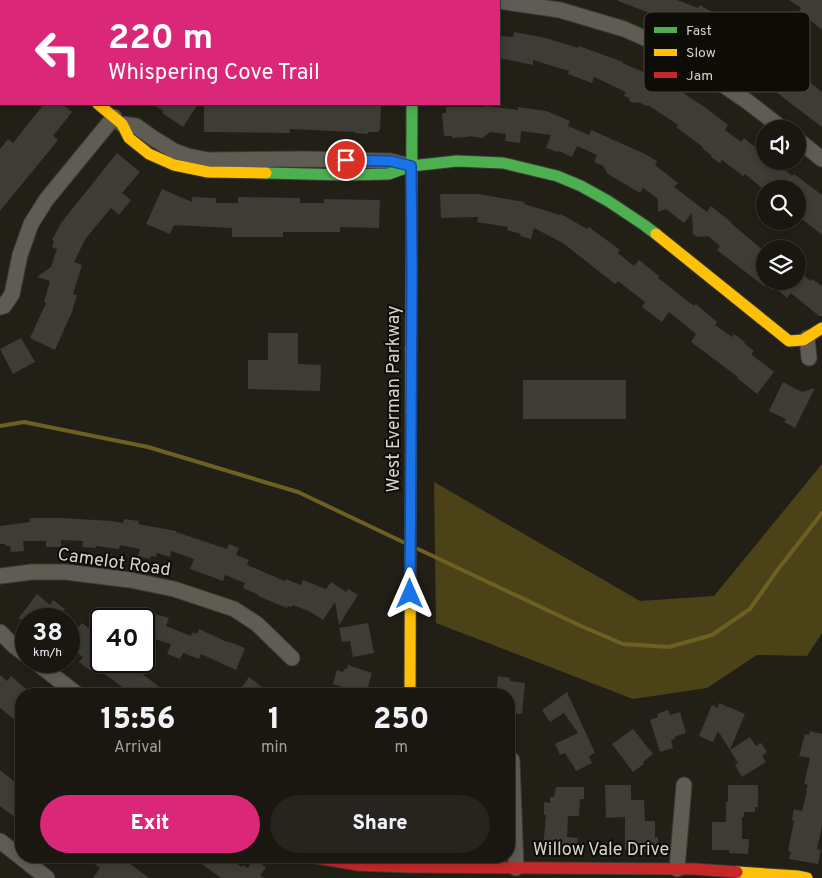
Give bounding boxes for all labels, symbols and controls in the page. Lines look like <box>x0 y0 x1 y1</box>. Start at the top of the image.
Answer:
legend <box>644 12 810 92</box>
text: 220 m <box>108 17 213 61</box>
icon: left <box>25 20 90 85</box>
text: Fast <box>686 23 712 40</box>
text: Slow <box>686 45 716 62</box>
text: Whispering Cove Trail <box>108 60 320 87</box>
text: Jam <box>686 68 713 85</box>
map controls <box>756 120 806 290</box>
button: sound <box>756 120 806 170</box>
pin <box>325 139 367 181</box>
icon: arrive <box>332 146 360 174</box>
button: search <box>756 180 806 230</box>
button: layers <box>756 240 806 290</box>
street label: West Everman Parkway <box>383 305 406 493</box>
street label: Camelot Road <box>56 544 172 582</box>
position arrow <box>383 567 435 619</box>
speed limit sign: 40 <box>90 608 155 673</box>
text: 38 <box>32 618 63 650</box>
text: km/h <box>33 645 62 661</box>
text: 15:56 <box>101 702 175 739</box>
text: 1 <box>268 702 280 739</box>
text: 250 <box>373 702 429 739</box>
text: Arrival <box>114 738 162 758</box>
text: min <box>261 738 288 758</box>
text: m <box>394 738 408 758</box>
button: Exit <box>40 795 260 853</box>
button: Share <box>270 795 490 853</box>
street label: Willow Vale Drive <box>533 839 669 862</box>

